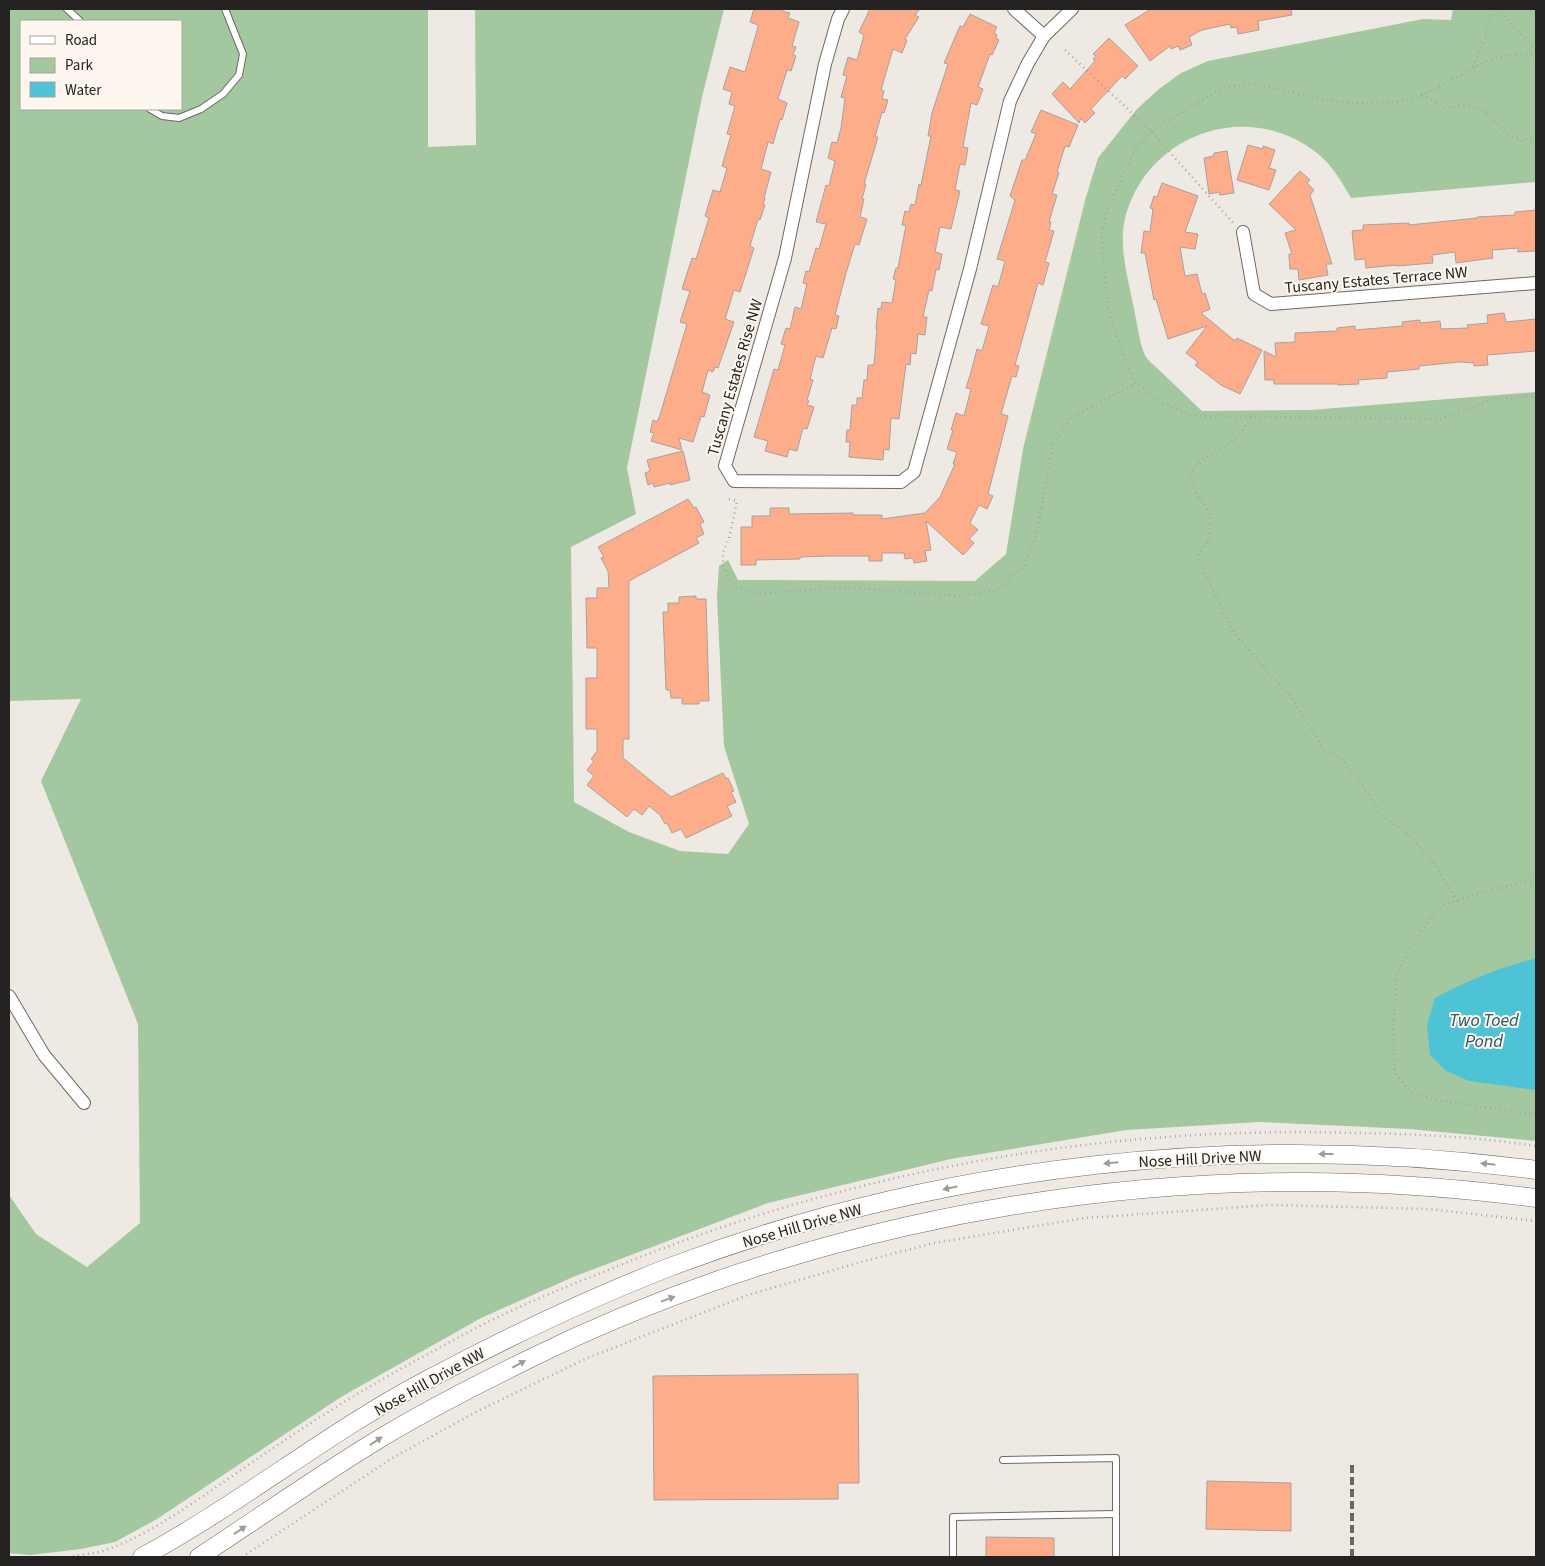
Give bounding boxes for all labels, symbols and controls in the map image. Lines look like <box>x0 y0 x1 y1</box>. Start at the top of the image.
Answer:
legend <box>20 20 182 110</box>
text: Road <box>65 30 97 51</box>
text: Park <box>65 55 94 76</box>
text: Water <box>65 80 102 101</box>
street label: Tuscany Estates Terrace NW <box>1284 261 1469 299</box>
street label: Tuscany Estates Rise NW <box>702 296 768 458</box>
water label: Two Toed Pond <box>1449 1008 1519 1054</box>
street label: Nose Hill Drive NW <box>1138 1145 1263 1173</box>
one-way arrow <box>1318 1150 1334 1158</box>
one-way arrow <box>1480 1159 1496 1167</box>
one-way arrow <box>1103 1160 1119 1168</box>
one-way arrow <box>942 1184 958 1192</box>
street label: Nose Hill Drive NW <box>740 1198 865 1254</box>
one-way arrow <box>660 1295 675 1302</box>
street label: Nose Hill Drive NW <box>370 1342 489 1421</box>
one-way arrow <box>511 1360 526 1368</box>
one-way arrow <box>369 1437 382 1446</box>
one-way arrow <box>233 1525 246 1535</box>

